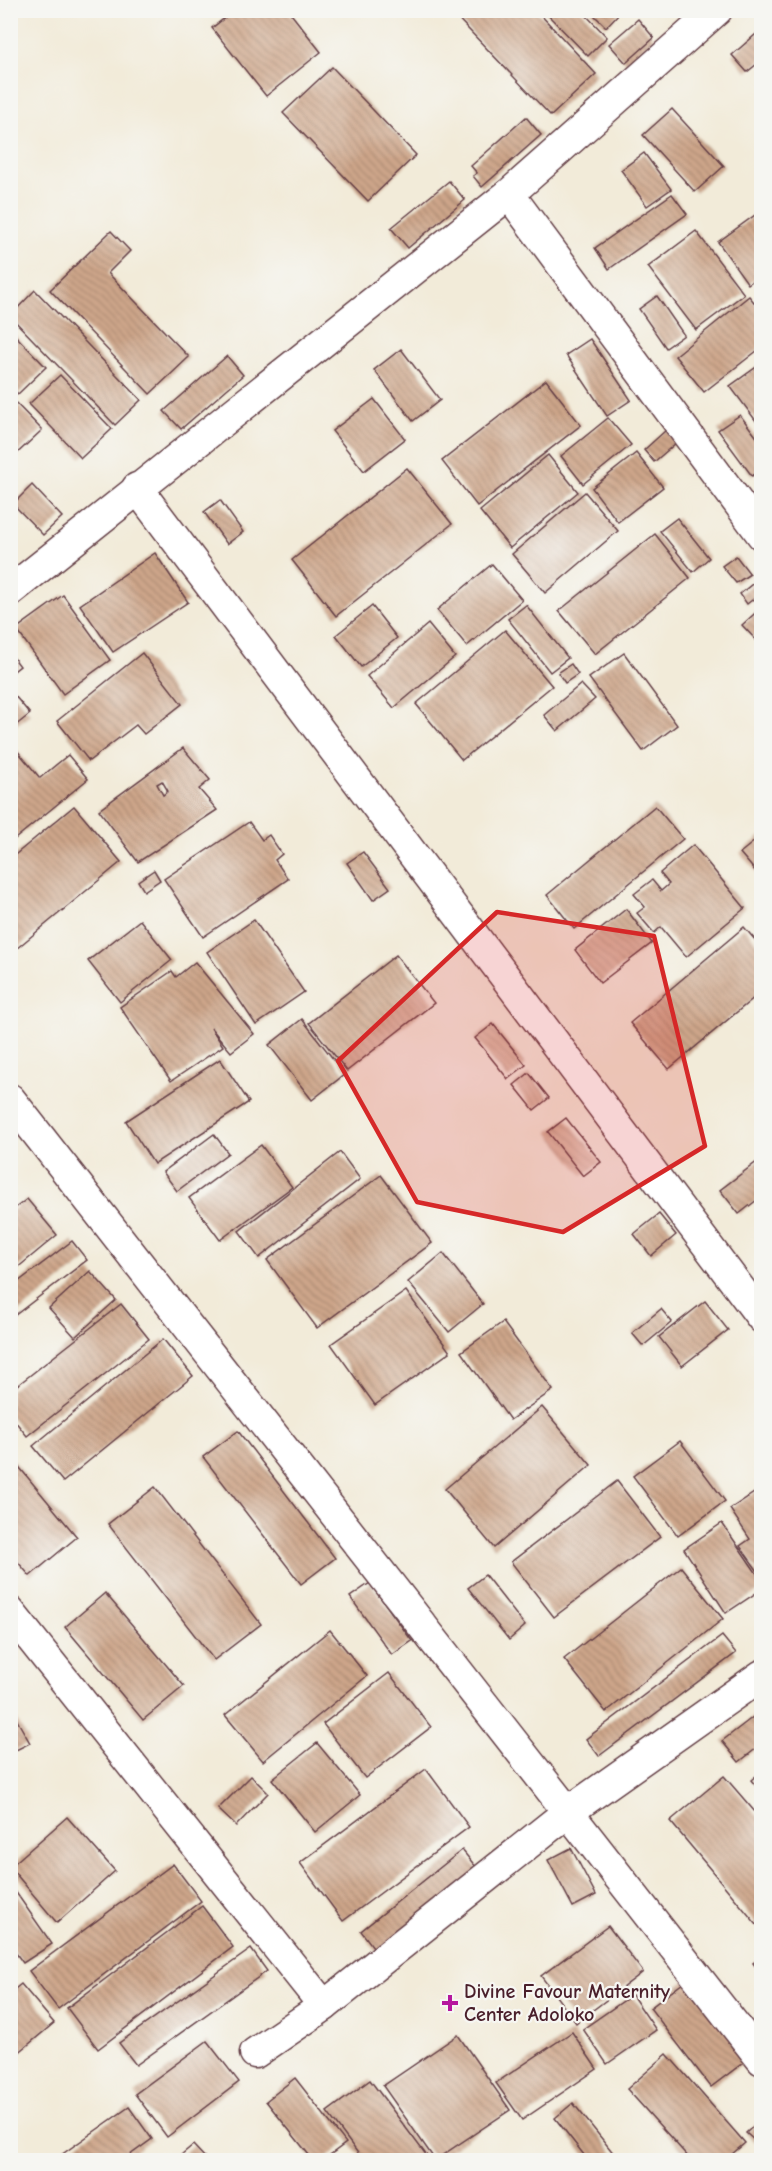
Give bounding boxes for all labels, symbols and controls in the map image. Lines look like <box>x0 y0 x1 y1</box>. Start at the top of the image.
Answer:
place label: Divine Favour Maternity Center Adoloko <box>464 1980 671 2026</box>
marker: Divine Favour Maternity Center Adoloko <box>441 1994 459 2012</box>

